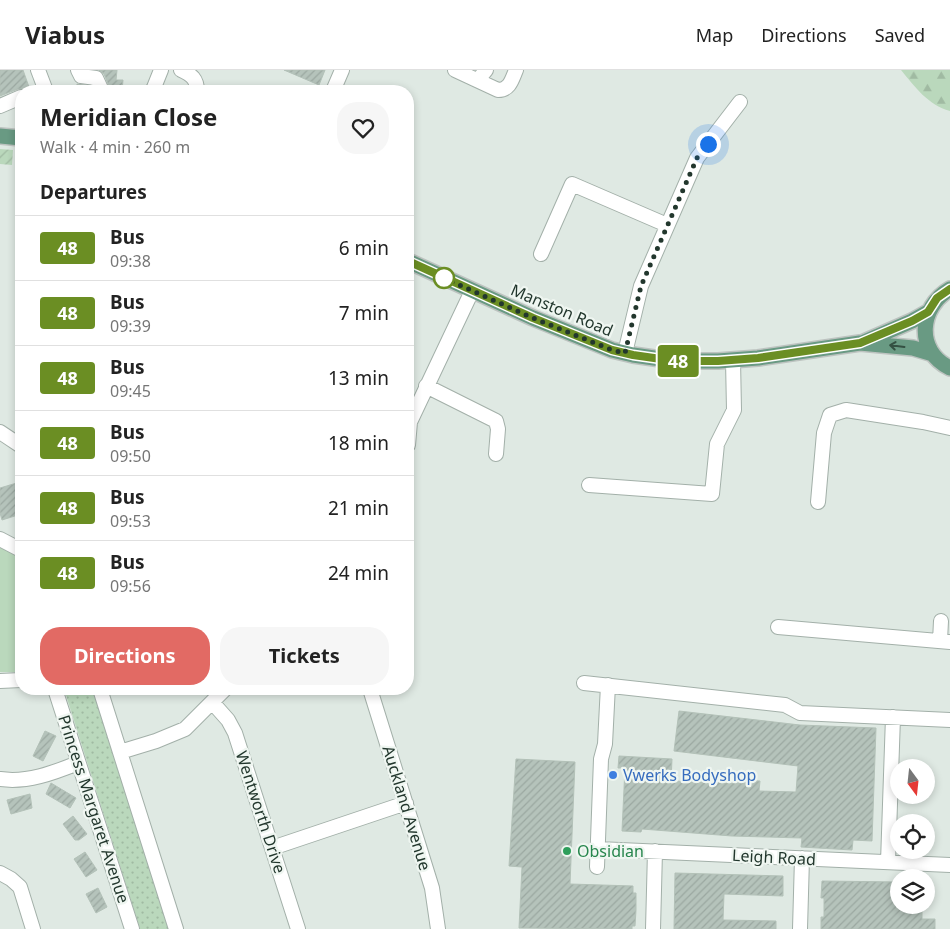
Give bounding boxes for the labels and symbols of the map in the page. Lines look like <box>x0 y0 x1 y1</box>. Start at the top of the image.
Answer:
your location <box>696 132 721 157</box>
unlabelled marker <box>433 267 455 289</box>
street label: Manston Road <box>508 279 616 341</box>
one-way arrow <box>889 341 905 351</box>
line badge: 48 <box>656 345 700 377</box>
street label: Princess Margaret Avenue <box>53 712 135 906</box>
street label: Auckland Avenue <box>378 743 436 873</box>
street label: Wentworth Drive <box>231 748 291 876</box>
north arrow <box>890 759 935 804</box>
place label: Vwerks Bodyshop <box>623 764 756 786</box>
marker: Vwerks Bodyshop <box>607 769 619 781</box>
place label: Obsidian <box>577 840 644 862</box>
street label: Leigh Road <box>732 844 816 870</box>
marker: Obsidian <box>561 845 573 857</box>

